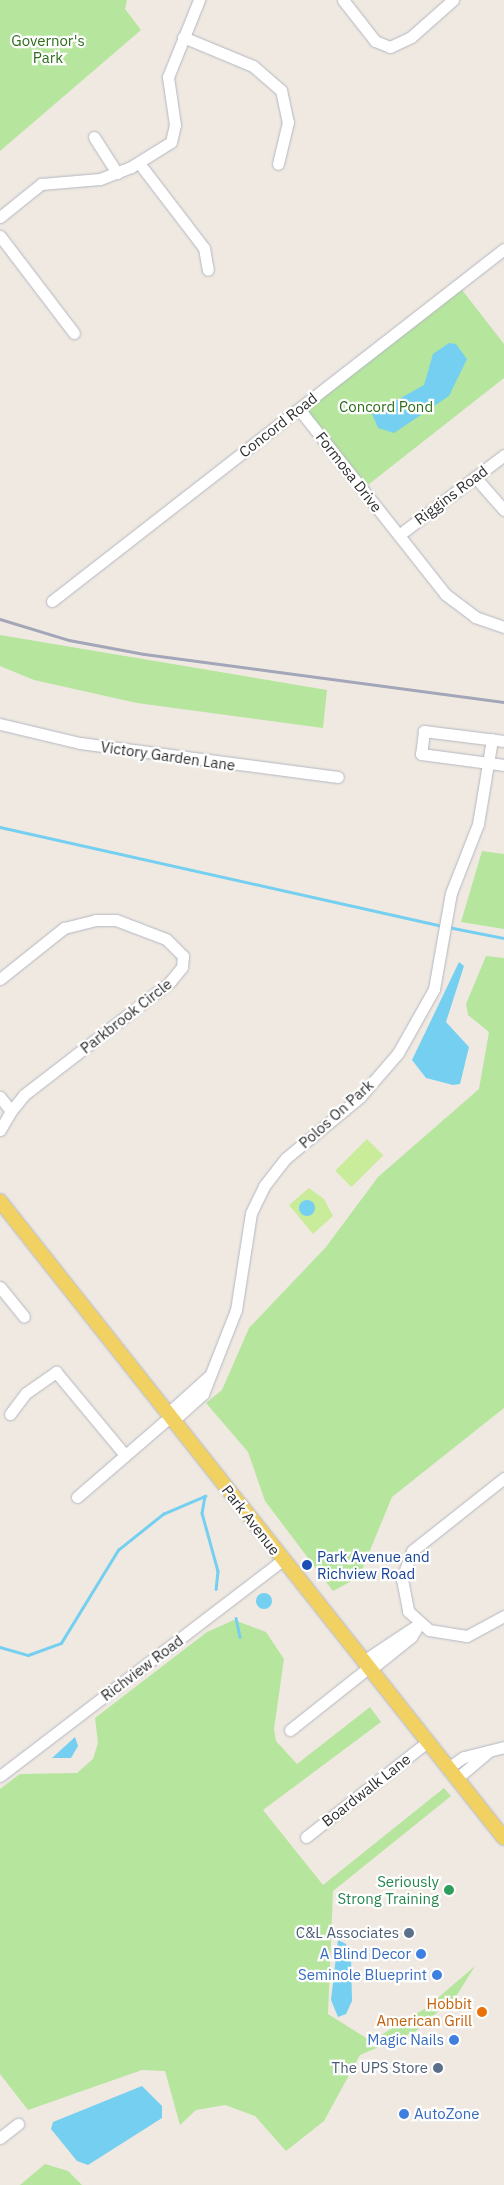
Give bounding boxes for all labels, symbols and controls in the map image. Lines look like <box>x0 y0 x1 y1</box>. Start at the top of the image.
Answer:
park label: Governor's Park <box>11 31 85 66</box>
street label: Concord Road <box>235 389 321 461</box>
park label: Concord Pond <box>339 398 433 416</box>
street label: Formosa Drive <box>312 428 386 516</box>
street label: Riggins Road <box>411 462 491 528</box>
street label: Victory Garden Lane <box>99 738 237 774</box>
street label: Parkbrook Circle <box>77 975 175 1057</box>
street label: Polos On Park <box>295 1076 377 1152</box>
street label: Park Avenue <box>218 1481 284 1559</box>
place label: Park Avenue and Richview Road <box>317 1547 430 1582</box>
marker: Park Avenue and Richview Road <box>301 1559 313 1571</box>
street label: Richview Road <box>97 1631 187 1705</box>
street label: Boardwalk Lane <box>318 1750 414 1830</box>
place label: Seriously Strong Training <box>337 1872 439 1907</box>
marker: Seriously Strong Training <box>443 1884 455 1896</box>
place label: C&L Associates <box>296 1924 399 1942</box>
marker: C&L Associates <box>403 1927 415 1939</box>
place label: A Blind Decor <box>320 1945 411 1963</box>
marker: A Blind Decor <box>415 1948 427 1960</box>
place label: Seminole Blueprint <box>298 1966 427 1984</box>
marker: Seminole Blueprint <box>431 1969 443 1981</box>
place label: Hobbit American Grill <box>376 1994 472 2029</box>
marker: Hobbit American Grill <box>476 2006 488 2018</box>
place label: Magic Nails <box>367 2031 444 2049</box>
marker: Magic Nails <box>448 2034 460 2046</box>
place label: The UPS Store <box>332 2059 428 2077</box>
marker: The UPS Store <box>432 2062 444 2074</box>
place label: AutoZone <box>414 2105 479 2123</box>
marker: AutoZone <box>398 2108 410 2120</box>

